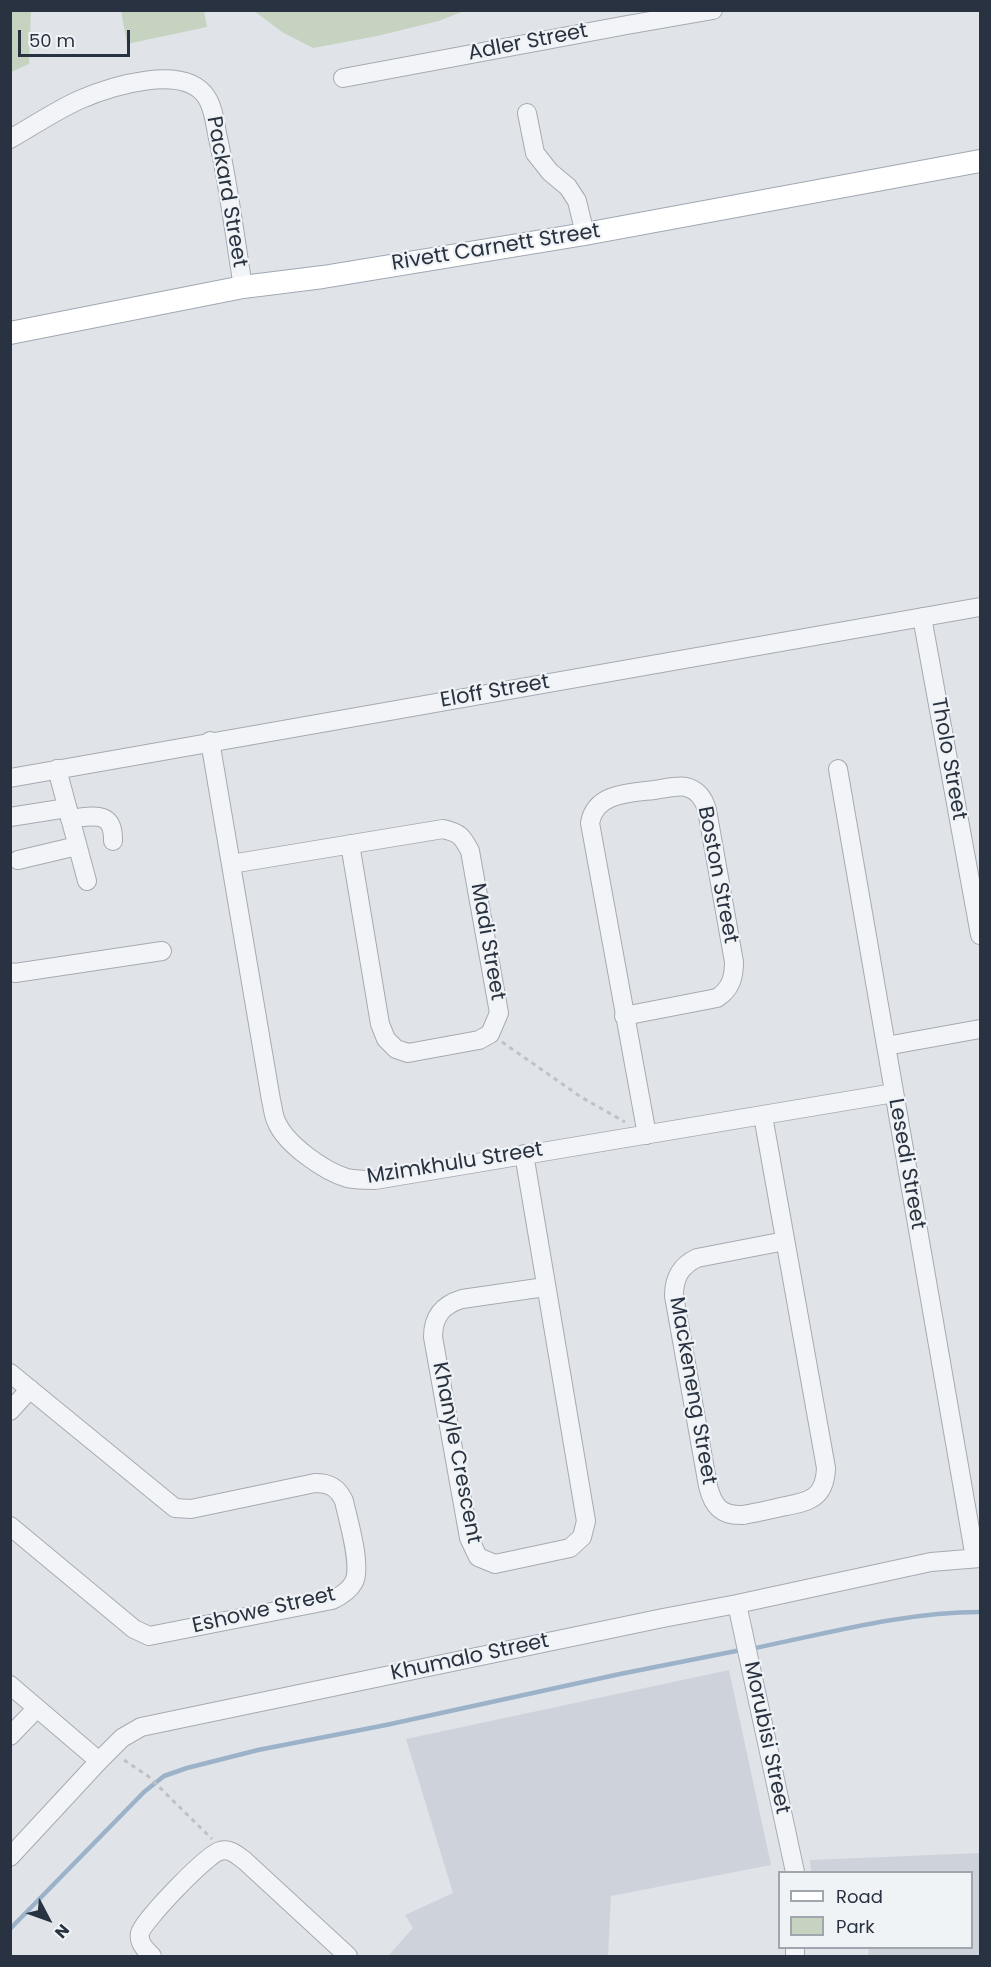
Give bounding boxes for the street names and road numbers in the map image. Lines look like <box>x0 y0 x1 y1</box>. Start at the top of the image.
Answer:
street label: Adler Street <box>466 19 590 67</box>
street label: Packard Street <box>200 114 252 270</box>
street label: Rivett Carnett Street <box>390 219 602 277</box>
street label: Eloff Street <box>439 670 551 714</box>
street label: Tholo Street <box>925 696 971 822</box>
street label: Boston Street <box>691 804 743 946</box>
street label: Madi Street <box>464 881 510 1003</box>
street label: Lesedi Street <box>882 1097 930 1231</box>
street label: Mzimkhulu Street <box>365 1138 545 1190</box>
street label: Mackeneng Street <box>663 1295 721 1487</box>
street label: Khanyle Crescent <box>426 1360 486 1546</box>
street label: Eshowe Street <box>190 1582 338 1640</box>
street label: Khumalo Street <box>389 1629 551 1687</box>
street label: Morubisi Street <box>738 1659 794 1817</box>

